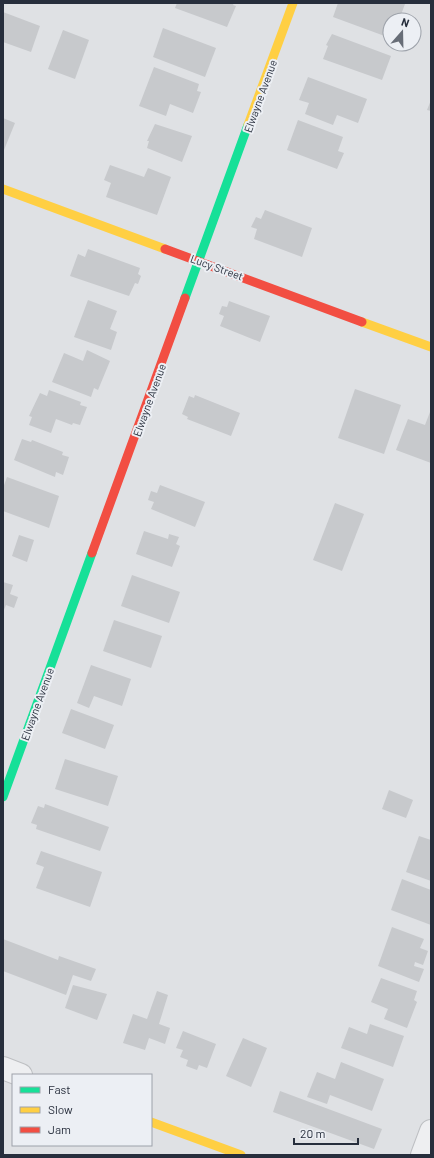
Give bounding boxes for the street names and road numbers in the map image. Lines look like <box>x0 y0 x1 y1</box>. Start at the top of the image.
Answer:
street label: Elwayne Avenue <box>241 58 279 134</box>
street label: Lucy Street <box>189 251 245 283</box>
street label: Elwayne Avenue <box>130 362 168 438</box>
street label: Elwayne Avenue <box>18 666 56 742</box>

